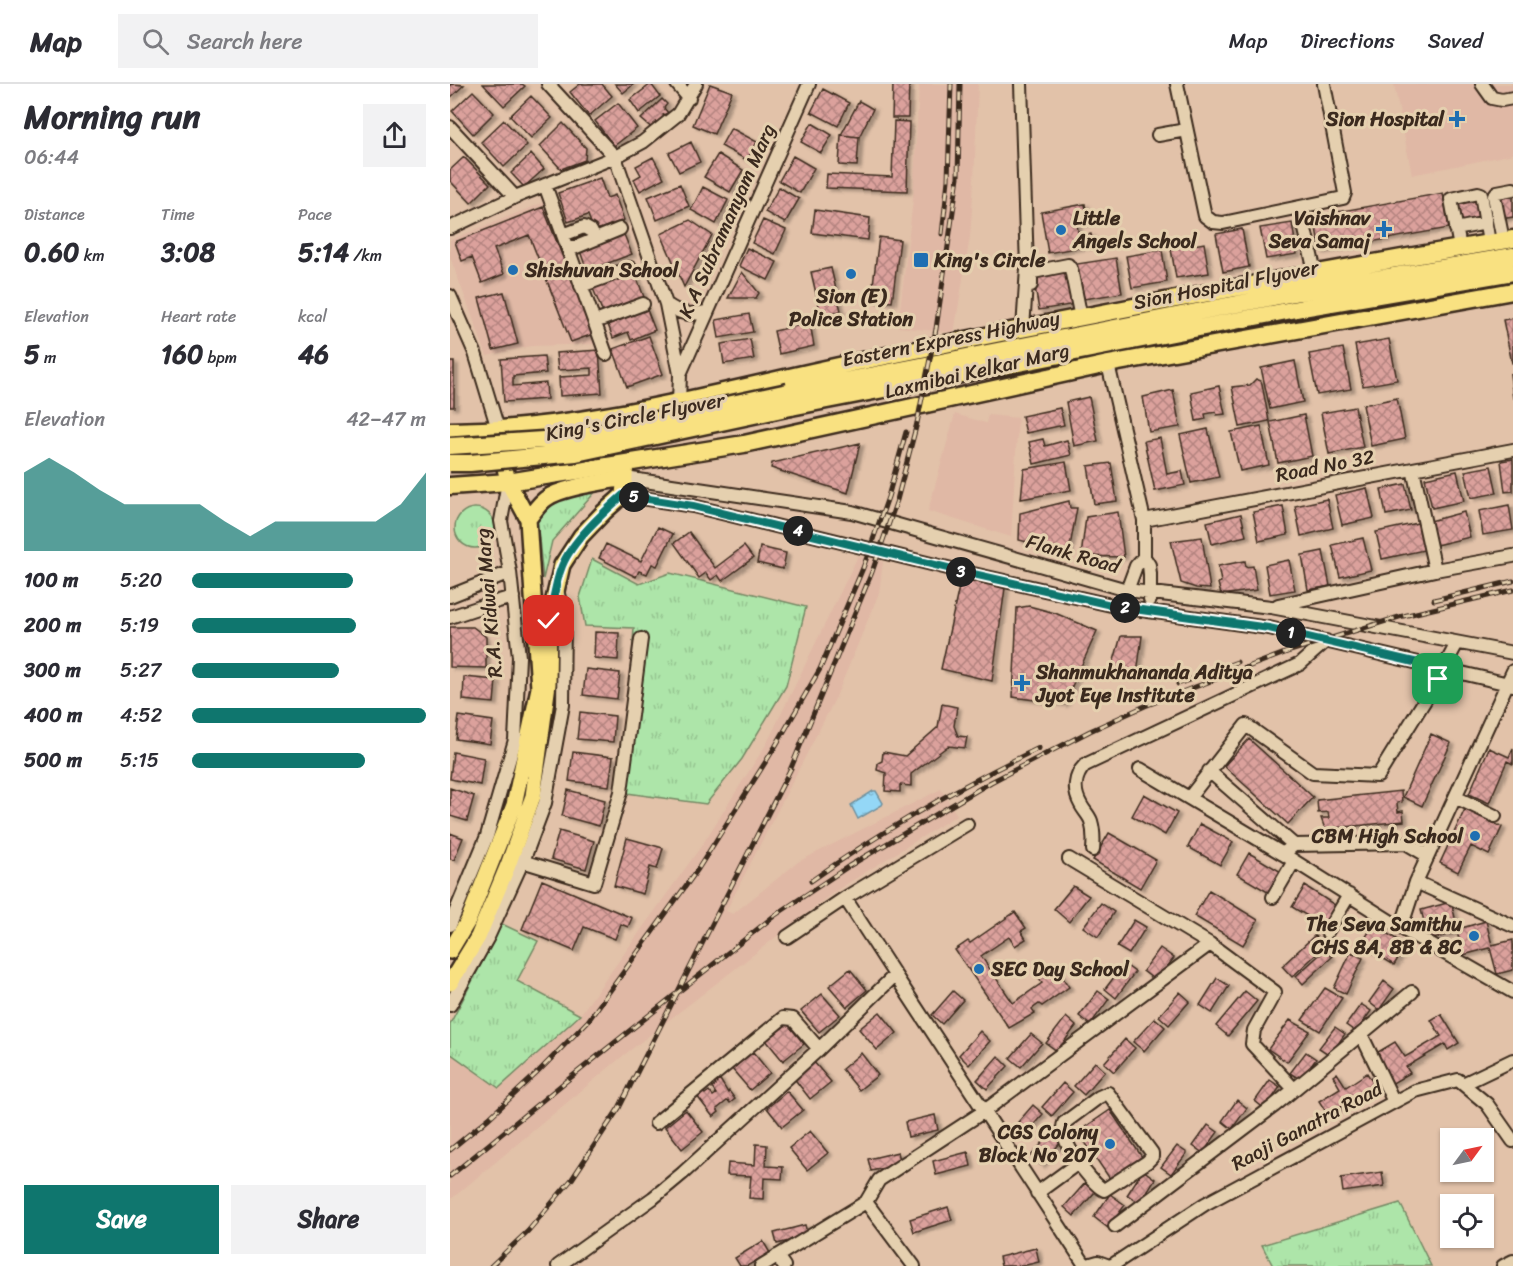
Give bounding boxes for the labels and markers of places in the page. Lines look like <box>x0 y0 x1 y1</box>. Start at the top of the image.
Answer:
place label: Sion Hospital <box>1325 102 1445 137</box>
marker: Sion Hospital <box>1448 110 1466 128</box>
place label: Little Angels School <box>1072 201 1198 259</box>
place label: Vaishnav Seva Samaj <box>1268 201 1372 259</box>
marker: Vaishnav Seva Samaj <box>1375 220 1393 238</box>
marker: Little Angels School <box>1054 223 1068 237</box>
place label: King's Circle <box>933 243 1046 278</box>
marker: King's Circle <box>912 251 930 269</box>
place label: Shishuvan School <box>524 253 680 288</box>
marker: Shishuvan School <box>506 263 520 277</box>
marker: Sion (E) Police Station <box>844 267 858 281</box>
place label: Sion (E) Police Station <box>789 279 913 337</box>
pin: 5 <box>619 482 649 512</box>
pin: 4 <box>783 516 813 546</box>
pin: 3 <box>946 557 976 587</box>
pin: 2 <box>1110 593 1140 623</box>
pin <box>523 595 574 646</box>
pin: 1 <box>1276 618 1306 648</box>
pin <box>1412 653 1463 704</box>
place label: Shanmukhananda Aditya Jyot Eye Institute <box>1035 655 1253 713</box>
marker: Shanmukhananda Aditya Jyot Eye Institute <box>1013 674 1031 692</box>
place label: CBM High School <box>1311 819 1464 854</box>
marker: CBM High School <box>1468 829 1482 843</box>
place label: The Seva Samithu CHS 8A, 8B & 8C <box>1306 907 1463 965</box>
marker: The Seva Samithu CHS 8A, 8B & 8C <box>1467 929 1481 943</box>
place label: SEC Day School <box>990 952 1130 987</box>
marker: SEC Day School <box>972 962 986 976</box>
place label: CGS Colony Block No 207 <box>979 1115 1100 1173</box>
marker: CGS Colony Block No 207 <box>1103 1137 1117 1151</box>

